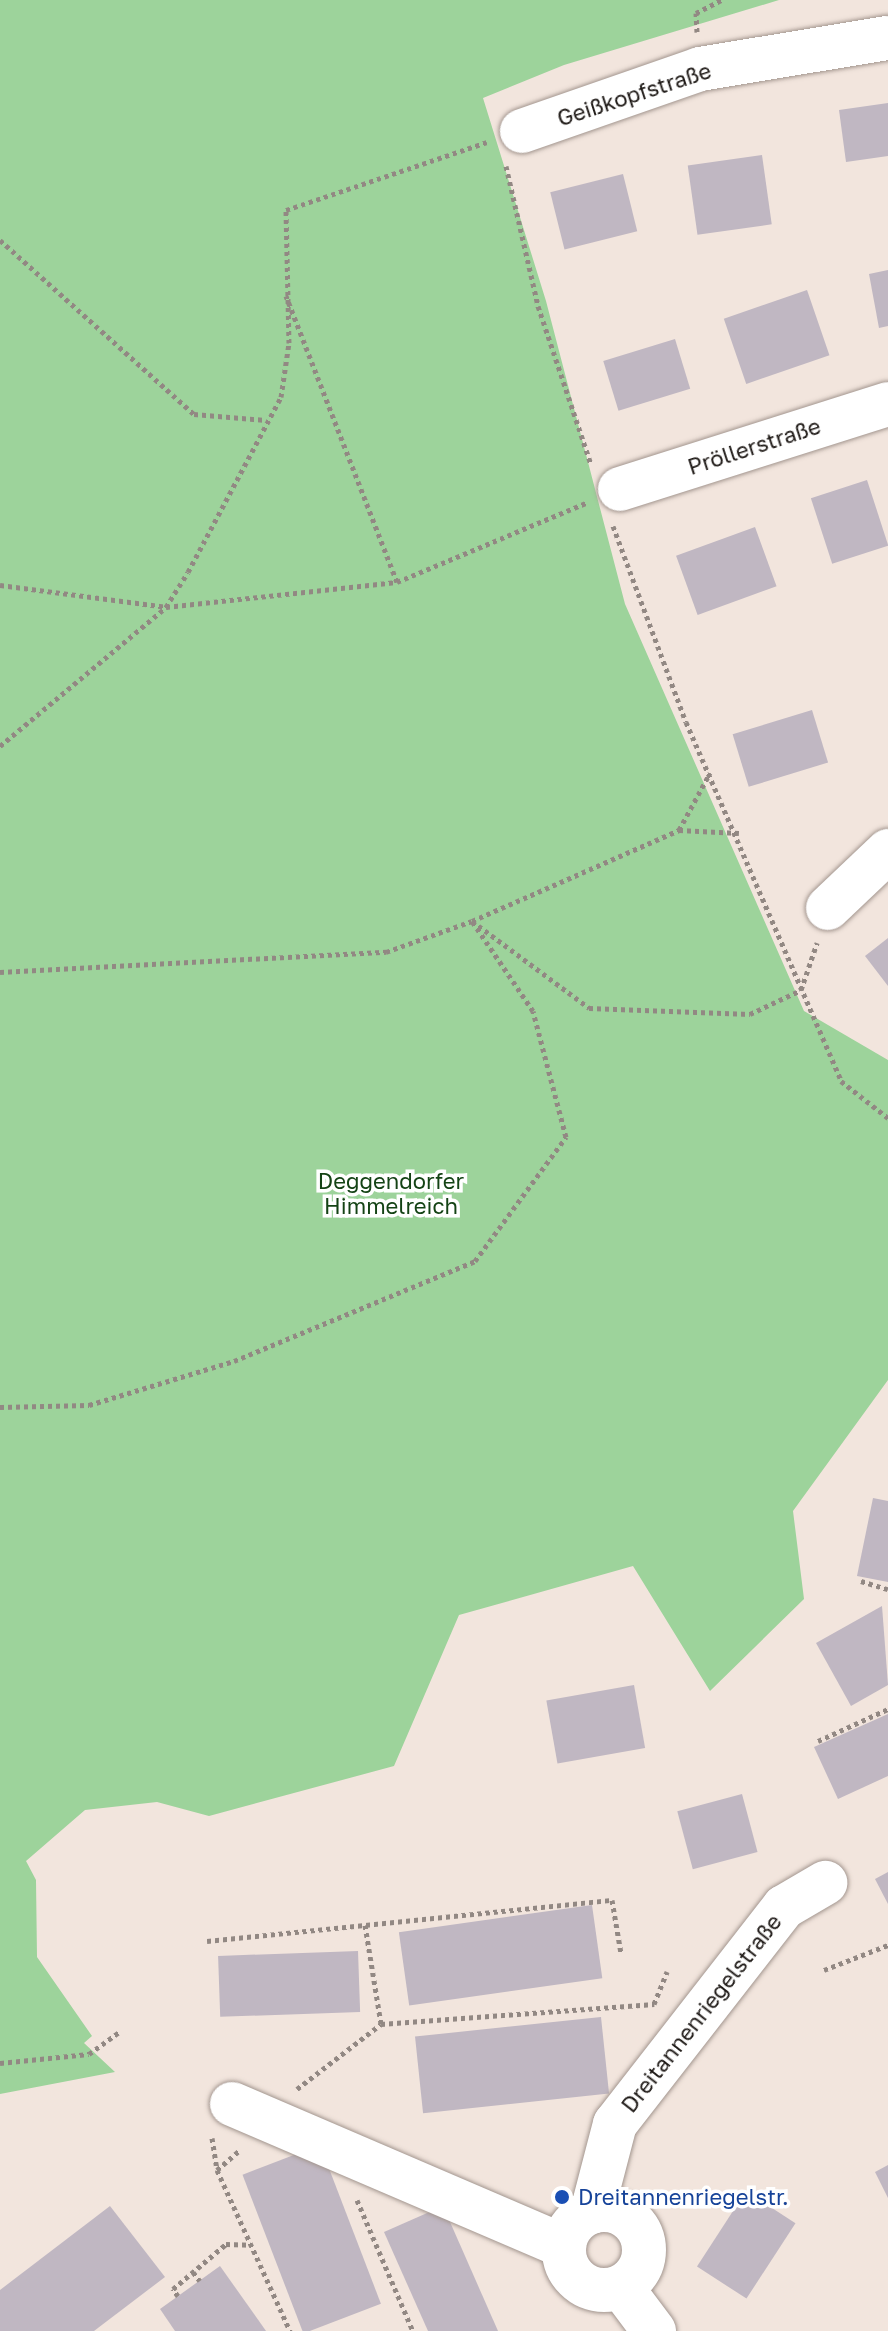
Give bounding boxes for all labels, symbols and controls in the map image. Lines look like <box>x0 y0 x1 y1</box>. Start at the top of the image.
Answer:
street label: Geißkopfstraße <box>554 57 714 131</box>
street label: Pröllerstraße <box>684 412 824 480</box>
park label: Deggendorfer Himmelreich <box>318 1167 464 1218</box>
street label: Dreitannenriegelstraße <box>615 1909 787 2117</box>
place label: Dreitannenriegelstr. <box>578 2184 789 2210</box>
marker: Dreitannenriegelstr. <box>553 2188 571 2206</box>

